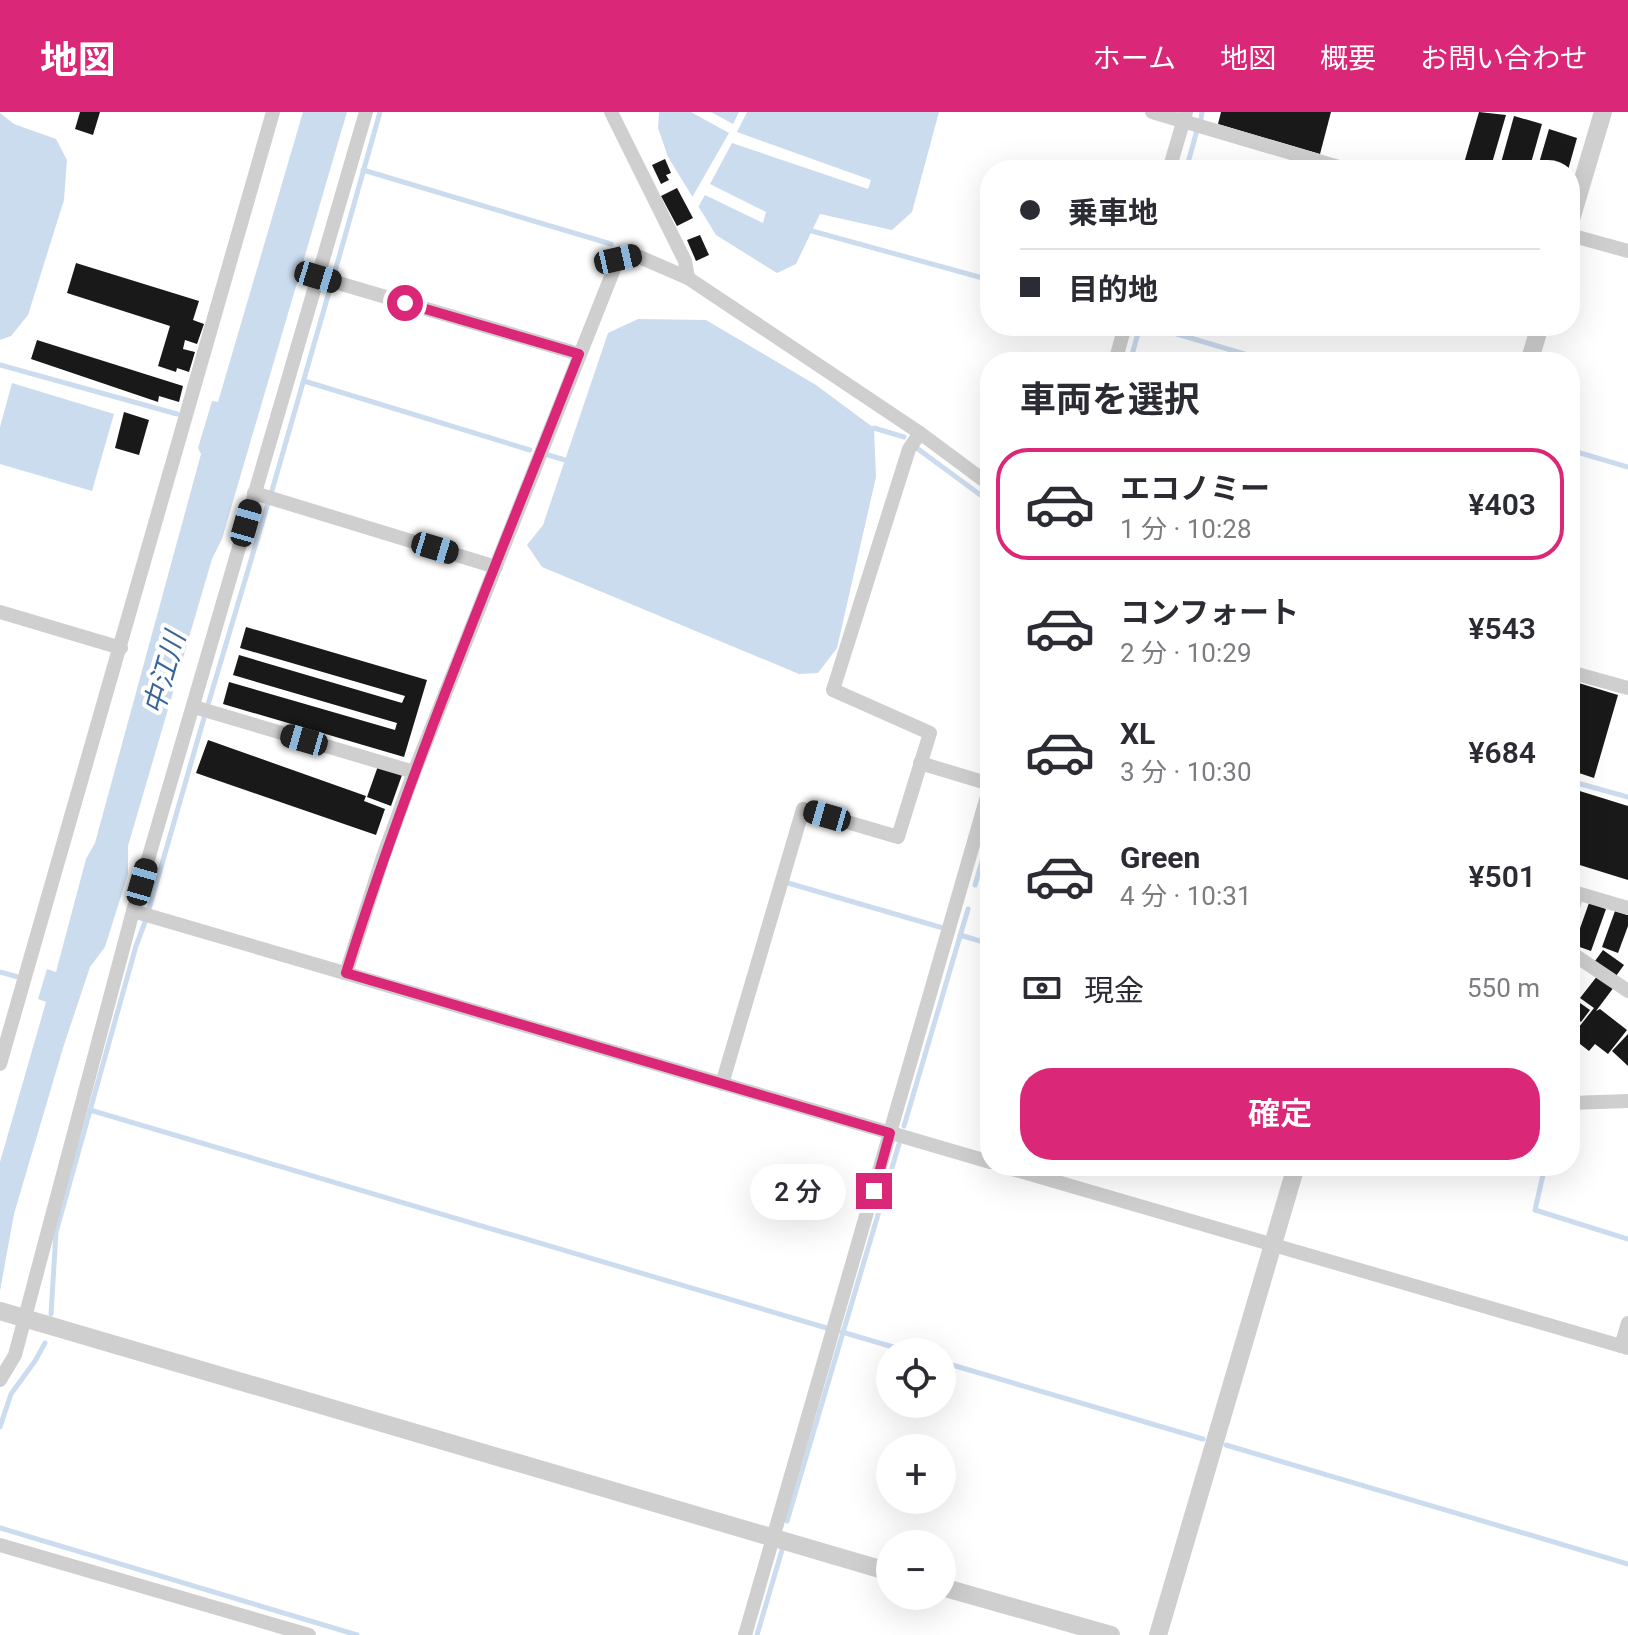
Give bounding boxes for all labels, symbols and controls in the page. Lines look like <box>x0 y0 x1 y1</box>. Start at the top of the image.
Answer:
text: 地図 <box>40 38 116 82</box>
text: ホーム <box>1093 42 1176 75</box>
text: 地図 <box>1220 42 1276 75</box>
text: 概要 <box>1320 42 1376 75</box>
text: お問い合わせ <box>1420 42 1588 75</box>
text: 乗車地 <box>1068 195 1158 230</box>
car <box>592 242 644 276</box>
car <box>292 259 344 295</box>
text: 目的地 <box>1068 272 1158 307</box>
route start <box>387 285 423 321</box>
text: 車両を選択 <box>1020 379 1200 421</box>
icon: car <box>1024 468 1096 540</box>
text: エコノミー <box>1120 471 1270 506</box>
text: ¥403 <box>1469 487 1536 522</box>
car <box>228 497 264 549</box>
text: 1 分 · 10:28 <box>1120 514 1252 544</box>
car <box>409 530 461 566</box>
icon: car <box>1024 592 1096 664</box>
text: コンフォート <box>1120 595 1299 630</box>
text: ¥543 <box>1469 611 1536 646</box>
water label: 中江川 <box>137 625 193 718</box>
text: 2 分 · 10:29 <box>1120 638 1252 668</box>
icon: car <box>1024 716 1096 788</box>
text: XL <box>1120 716 1155 751</box>
car <box>278 722 330 758</box>
text: ¥684 <box>1469 735 1536 770</box>
text: 3 分 · 10:30 <box>1120 757 1252 787</box>
car <box>801 798 853 834</box>
icon: car <box>1024 840 1096 912</box>
text: Green <box>1120 840 1200 875</box>
car <box>124 856 160 908</box>
text: ¥501 <box>1469 859 1536 894</box>
text: 4 分 · 10:31 <box>1120 881 1252 911</box>
icon: cash <box>1020 966 1064 1010</box>
text: 現金 <box>1084 973 1144 1008</box>
text: 550 m <box>1467 973 1540 1003</box>
button: 確定 <box>1020 1068 1540 1160</box>
callout: 2 分 <box>750 1163 846 1219</box>
route end <box>856 1173 892 1209</box>
text: 2 分 <box>774 1177 822 1207</box>
map controls <box>876 1338 956 1610</box>
button: locate <box>876 1338 956 1418</box>
button: + <box>876 1434 956 1514</box>
button: − <box>876 1530 956 1610</box>

